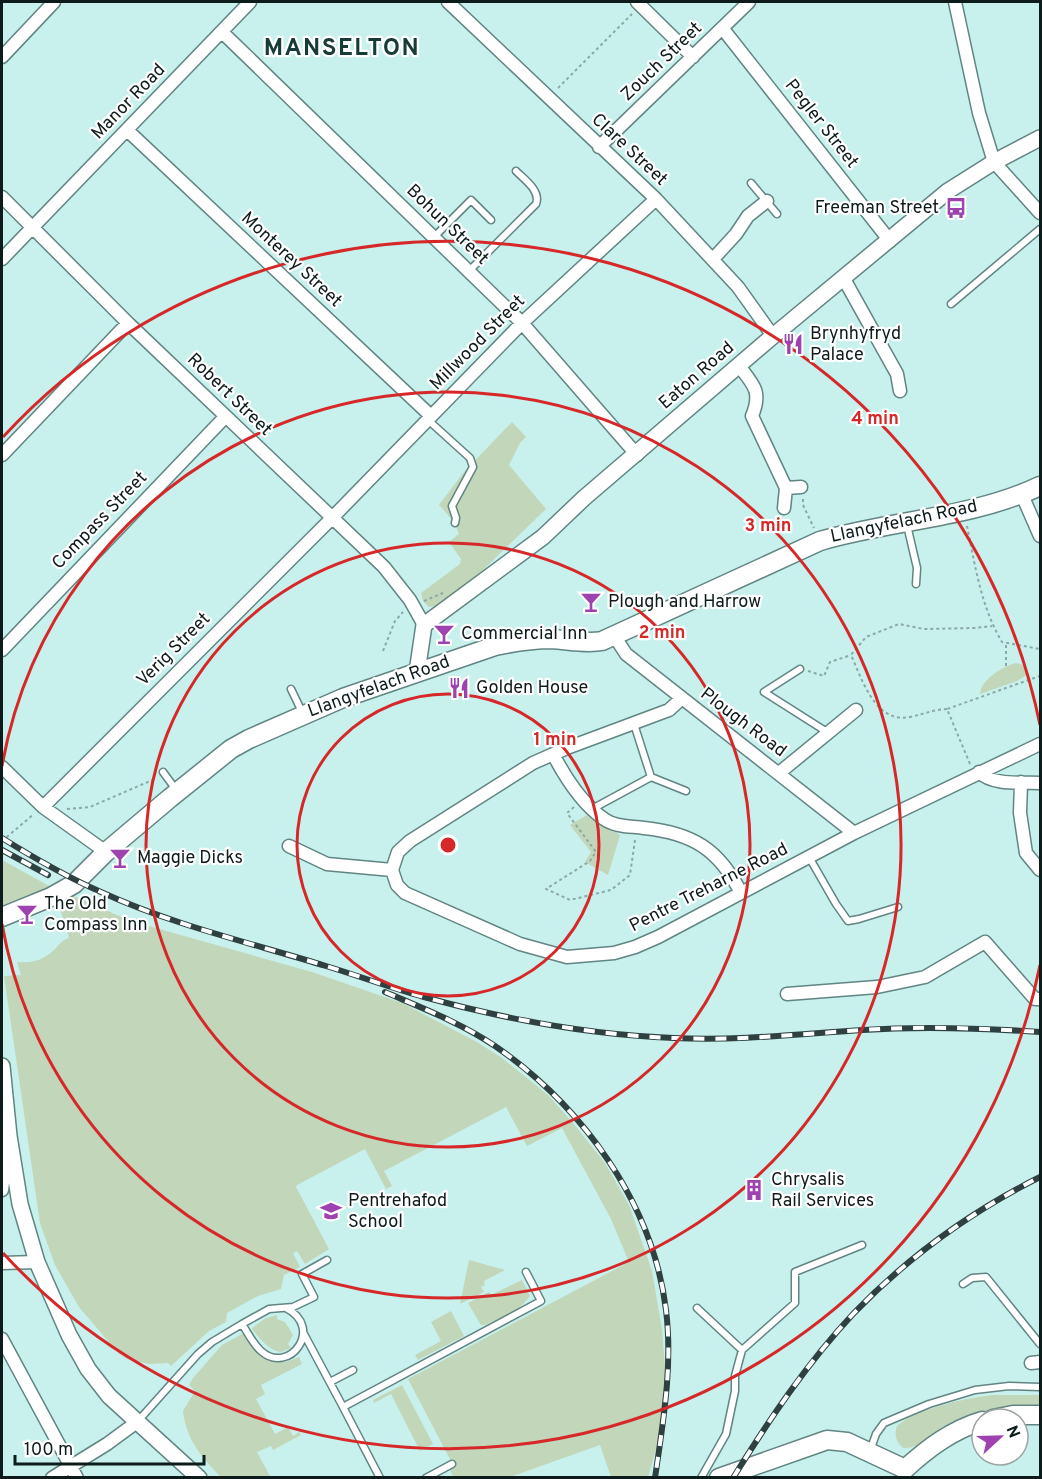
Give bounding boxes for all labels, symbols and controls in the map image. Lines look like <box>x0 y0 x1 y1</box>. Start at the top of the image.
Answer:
street label: Zouch Street <box>616 17 708 107</box>
district label: MANSELTON <box>264 34 420 64</box>
street label: Manor Road <box>87 59 171 145</box>
street label: Pegler Street <box>779 75 863 173</box>
street label: Clare Street <box>586 109 672 191</box>
street label: Bohun Street <box>401 180 493 270</box>
bus stop icon: Freeman Street <box>944 196 968 220</box>
place label: Freeman Street <box>815 197 939 220</box>
street label: Monterey Street <box>236 207 346 313</box>
street label: Millwood Street <box>425 290 531 396</box>
place label: Brynhyfryd Palace <box>810 323 901 367</box>
restaurant icon: Brynhyfryd Palace <box>781 332 805 356</box>
street label: Eaton Road <box>655 337 739 415</box>
street label: Robert Street <box>182 349 276 441</box>
text: 4 min <box>851 408 899 431</box>
street label: Compass Street <box>47 467 153 575</box>
street label: Llangyfelach Road <box>829 495 979 549</box>
text: 3 min <box>745 515 791 538</box>
bar icon: Plough and Harrow <box>579 590 603 614</box>
place label: Plough and Harrow <box>608 591 761 614</box>
street label: Verig Street <box>132 608 216 692</box>
bar icon: Commercial Inn <box>432 622 456 646</box>
text: 2 min <box>638 622 686 645</box>
place label: Commercial Inn <box>461 623 588 646</box>
street label: Llangyfelach Road <box>305 651 453 723</box>
restaurant icon: Golden House <box>447 676 471 700</box>
place label: Golden House <box>476 677 588 700</box>
street label: Plough Road <box>695 683 791 763</box>
text: 1 min <box>533 729 577 752</box>
centre of rings <box>438 835 458 855</box>
street label: Pentre Treharne Road <box>626 838 792 938</box>
bar icon: Maggie Dicks <box>108 846 132 870</box>
place label: Maggie Dicks <box>137 847 243 870</box>
place label: The Old Compass Inn <box>44 893 148 937</box>
bar icon: The Old Compass Inn <box>15 902 39 926</box>
place label: Chrysalis Rail Services <box>771 1169 874 1213</box>
building icon: Chrysalis Rail Services <box>742 1178 766 1202</box>
place label: Pentrehafod School <box>348 1190 447 1234</box>
school or university icon: Pentrehafod School <box>319 1199 343 1223</box>
north arrow <box>970 1407 1030 1467</box>
text: N <box>1001 1423 1023 1441</box>
scale bar <box>15 1428 204 1466</box>
text: 100 m <box>24 1439 73 1462</box>

